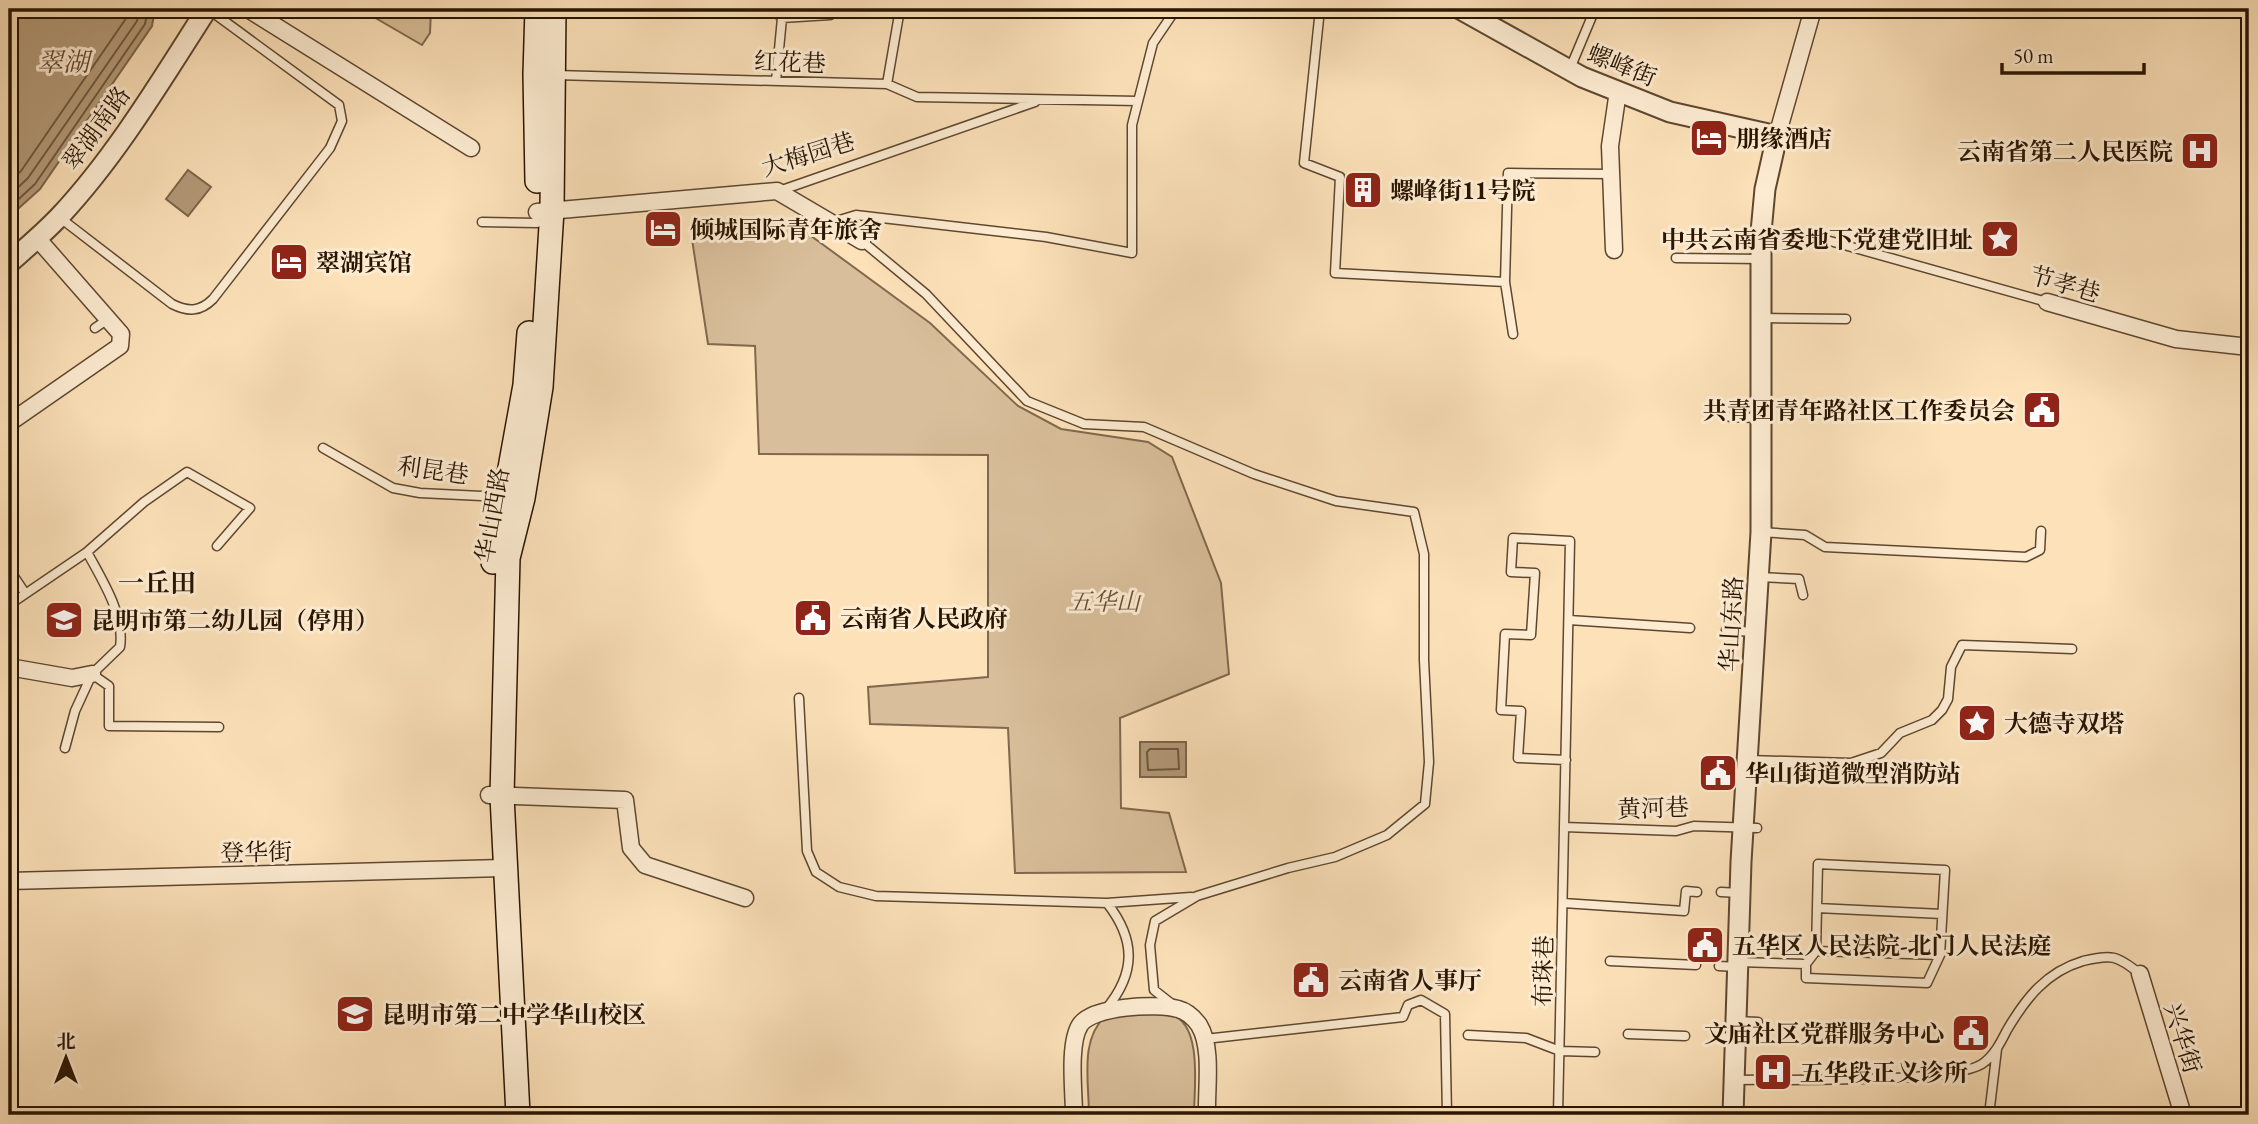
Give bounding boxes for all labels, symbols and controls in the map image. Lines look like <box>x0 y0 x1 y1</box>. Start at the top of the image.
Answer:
scale bar <box>2002 32 2144 76</box>
street label: 螺峰街 <box>1583 37 1661 93</box>
text: 50 m <box>2013 42 2054 69</box>
water label: 翠湖 <box>37 45 93 79</box>
street label: 红花巷 <box>753 45 827 79</box>
street label: 翠湖南路 <box>55 80 137 176</box>
hotel icon: 朋缘酒店 <box>1688 117 1730 159</box>
place label: 朋缘酒店 <box>1736 123 1832 154</box>
street label: 大梅园巷 <box>758 125 858 183</box>
hospital icon: 云南省第二人民医院 <box>2179 130 2221 172</box>
place label: 云南省第二人民医院 <box>1957 136 2173 167</box>
building icon: 螺峰街11号院 <box>1342 169 1384 211</box>
place label: 螺峰街11号院 <box>1390 175 1535 206</box>
hotel icon: 倾城国际青年旅舍 <box>642 208 684 250</box>
place label: 倾城国际青年旅舍 <box>690 214 882 245</box>
place icon: 中共云南省委地下党建党旧址 <box>1979 218 2021 260</box>
place label: 中共云南省委地下党建党旧址 <box>1661 224 1973 255</box>
hotel icon: 翠湖宾馆 <box>268 241 310 283</box>
place label: 翠湖宾馆 <box>316 247 412 278</box>
street label: 节孝巷 <box>2026 259 2104 309</box>
public building icon: 共青团青年路社区工作委员会 <box>2021 389 2063 431</box>
place label: 共青团青年路社区工作委员会 <box>1703 395 2015 426</box>
street label: 利昆巷 <box>395 450 471 490</box>
street label: 华山西路 <box>468 465 516 565</box>
district label: 一丘田 <box>118 566 196 600</box>
street label: 华山东路 <box>1713 575 1749 673</box>
park label: 五华山 <box>1068 586 1142 617</box>
public building icon: 云南省人民政府 <box>792 597 834 639</box>
school or university icon: 昆明市第二幼儿园（停用） <box>43 599 85 641</box>
place label: 云南省人民政府 <box>840 603 1008 634</box>
place label: 昆明市第二幼儿园（停用） <box>91 605 379 636</box>
place icon: 大德寺双塔 <box>1956 702 1998 744</box>
place label: 大德寺双塔 <box>2004 708 2124 739</box>
public building icon: 华山街道微型消防站 <box>1697 752 1739 794</box>
place label: 华山街道微型消防站 <box>1745 758 1961 789</box>
street label: 黄河巷 <box>1616 791 1690 825</box>
street label: 登华街 <box>220 836 292 868</box>
public building icon: 五华区人民法院-北门人民法庭 <box>1684 924 1726 966</box>
place label: 五华区人民法院-北门人民法庭 <box>1732 930 2052 961</box>
street label: 布珠巷 <box>1527 935 1559 1007</box>
public building icon: 云南省人事厅 <box>1290 959 1332 1001</box>
place label: 云南省人事厅 <box>1338 965 1482 996</box>
school or university icon: 昆明市第二中学华山校区 <box>334 993 376 1035</box>
place label: 昆明市第二中学华山校区 <box>382 999 646 1030</box>
street label: 兴华街 <box>2158 999 2208 1077</box>
public building icon: 文庙社区党群服务中心 <box>1950 1012 1992 1054</box>
place label: 文庙社区党群服务中心 <box>1704 1018 1944 1049</box>
north arrow <box>32 1023 102 1092</box>
text: 北 <box>56 1029 76 1054</box>
hospital icon: 五华段正义诊所 <box>1752 1051 1794 1093</box>
place label: 五华段正义诊所 <box>1800 1057 1968 1088</box>

